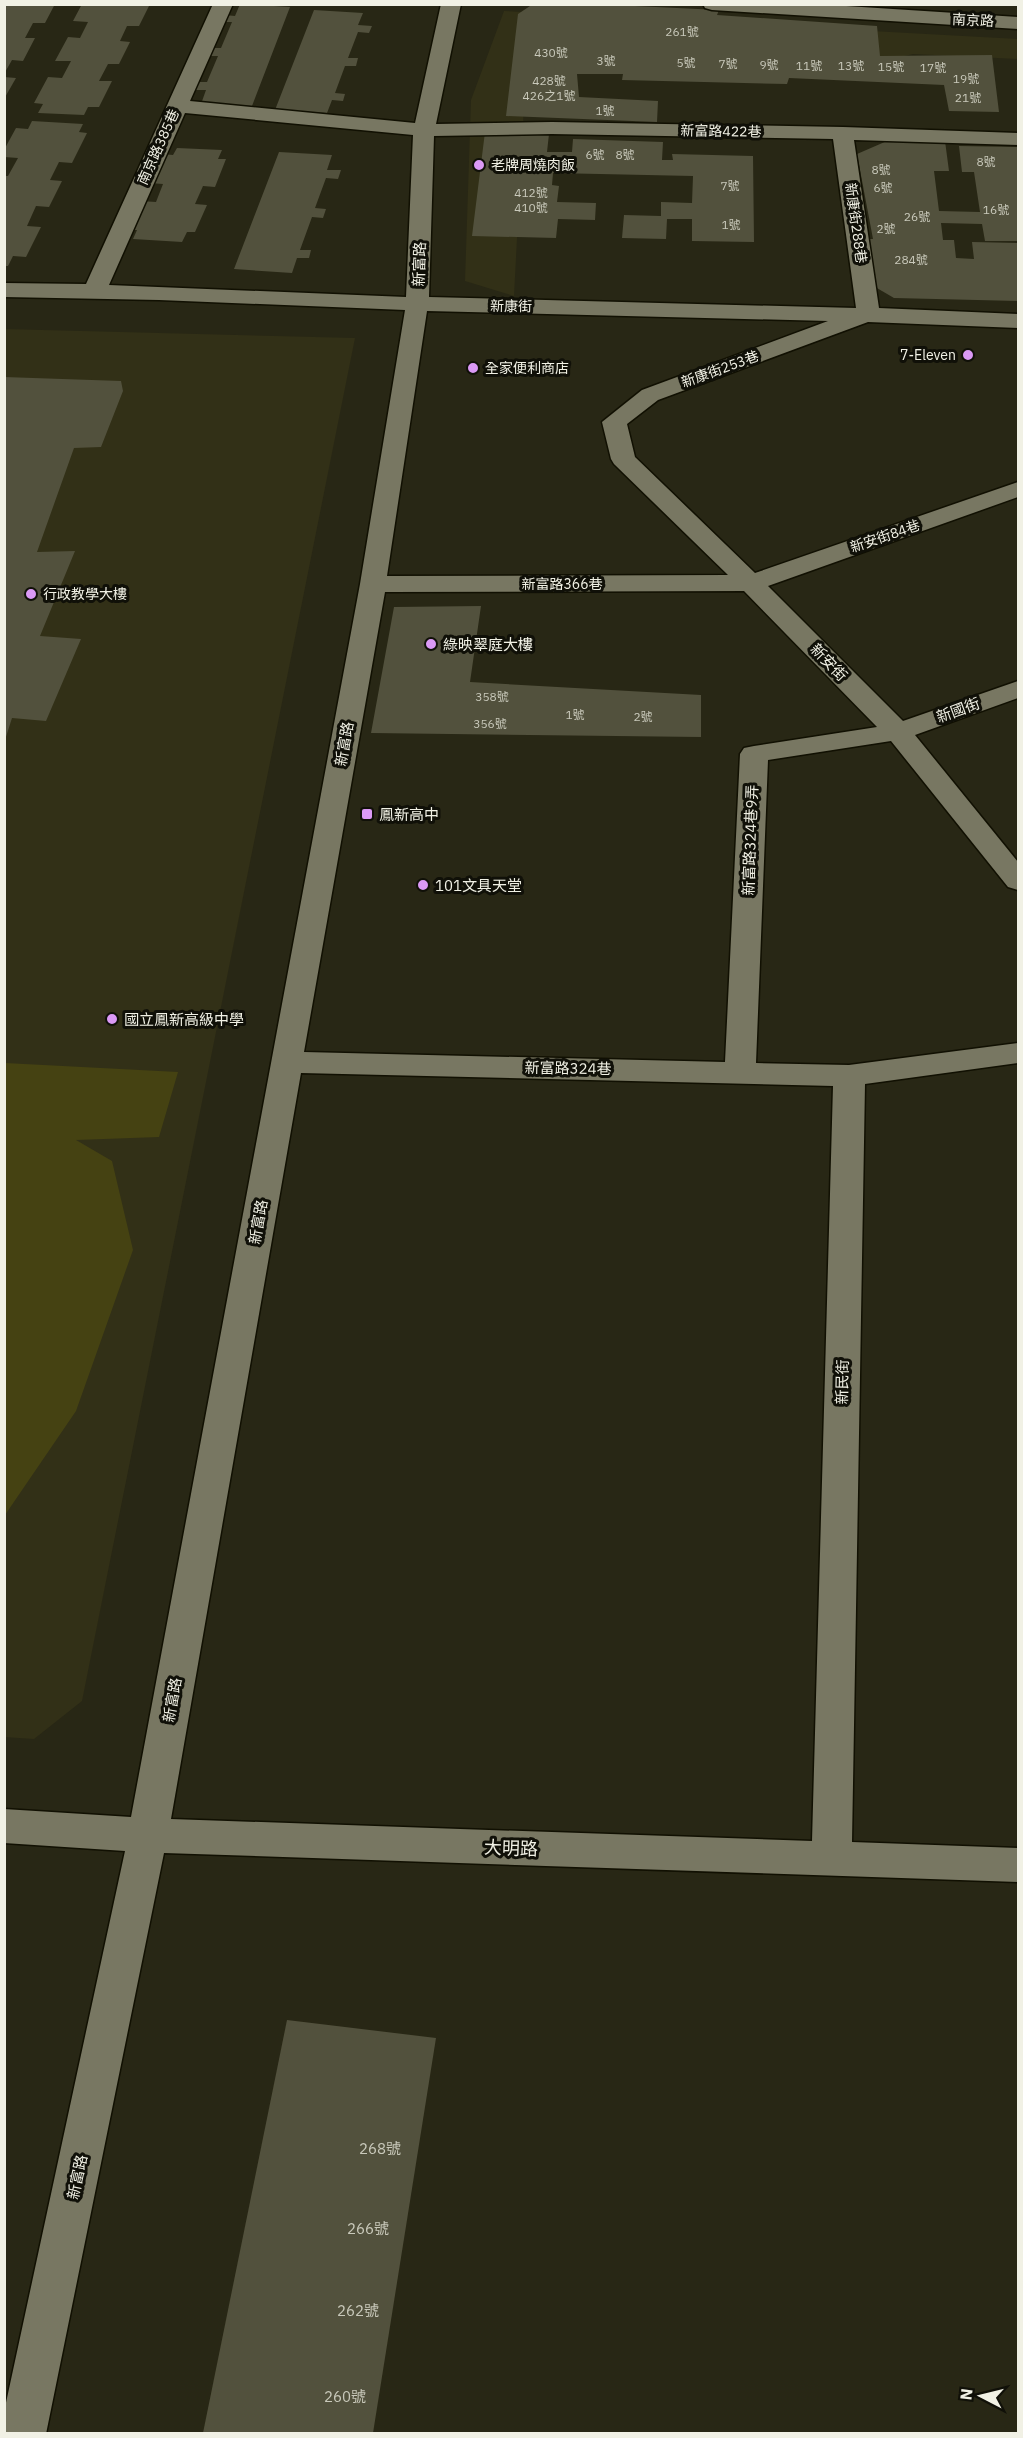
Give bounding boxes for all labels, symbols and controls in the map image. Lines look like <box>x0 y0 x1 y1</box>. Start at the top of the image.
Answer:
street label: 南京路 <box>952 10 994 30</box>
house number: 261號 <box>665 24 699 39</box>
house number: 430號 <box>534 45 568 60</box>
house number: 3號 <box>596 53 616 68</box>
house number: 5號 <box>676 55 696 70</box>
house number: 7號 <box>718 56 738 71</box>
house number: 9號 <box>759 57 779 72</box>
house number: 11號 <box>796 58 822 73</box>
house number: 13號 <box>838 58 864 73</box>
house number: 15號 <box>878 59 904 74</box>
house number: 17號 <box>920 60 946 75</box>
house number: 19號 <box>953 71 979 86</box>
house number: 428號 <box>532 73 566 88</box>
house number: 426之1號 <box>523 88 575 103</box>
house number: 21號 <box>955 90 981 105</box>
house number: 1號 <box>595 103 615 118</box>
street label: 南京路385巷 <box>133 106 183 188</box>
street label: 新富路422巷 <box>680 121 762 141</box>
house number: 6號 <box>585 147 605 162</box>
house number: 8號 <box>615 147 635 162</box>
house number: 8號 <box>976 154 996 169</box>
place label: 老牌周燒肉飯 <box>491 156 575 174</box>
marker: 老牌周燒肉飯 <box>472 158 486 172</box>
house number: 8號 <box>871 162 891 177</box>
house number: 7號 <box>720 178 740 193</box>
house number: 6號 <box>873 180 893 195</box>
street label: 新康街288巷 <box>841 182 871 264</box>
house number: 412號 <box>514 185 548 200</box>
house number: 410號 <box>514 200 548 215</box>
house number: 16號 <box>983 202 1009 217</box>
house number: 26號 <box>904 209 930 224</box>
house number: 1號 <box>721 217 741 232</box>
house number: 2號 <box>876 221 896 236</box>
street label: 新富路 <box>409 241 429 287</box>
house number: 284號 <box>894 252 928 267</box>
street label: 新康街 <box>490 297 532 315</box>
place label: 7-Eleven <box>900 346 956 364</box>
street label: 新康街253巷 <box>679 347 761 391</box>
marker: 7-Eleven <box>961 348 975 362</box>
place label: 全家便利商店 <box>485 359 569 377</box>
marker: 全家便利商店 <box>466 361 480 375</box>
street label: 新安街84巷 <box>848 516 922 556</box>
street label: 新富路366巷 <box>521 575 603 593</box>
place label: 行政教學大樓 <box>43 585 127 603</box>
marker: 行政教學大樓 <box>24 587 38 601</box>
place label: 綠映翠庭大樓 <box>443 635 533 654</box>
marker: 綠映翠庭大樓 <box>424 637 438 651</box>
street label: 新安街 <box>807 639 851 685</box>
house number: 358號 <box>475 689 509 704</box>
street label: 新國街 <box>934 693 982 727</box>
house number: 1號 <box>565 707 585 722</box>
house number: 2號 <box>633 709 653 724</box>
house number: 356號 <box>473 716 507 731</box>
street label: 新富路 <box>331 720 357 768</box>
street label: 新富路324巷9弄 <box>739 784 761 896</box>
place label: 鳳新高中 <box>379 805 439 824</box>
marker: 鳳新高中 <box>360 807 374 821</box>
place label: 101文具天堂 <box>435 876 522 895</box>
marker: 101文具天堂 <box>416 878 430 892</box>
place label: 國立鳳新高級中學 <box>124 1010 244 1029</box>
marker: 國立鳳新高級中學 <box>105 1012 119 1026</box>
street label: 新富路324巷 <box>524 1058 612 1078</box>
street label: 新富路 <box>245 1198 271 1246</box>
street label: 新民街 <box>832 1359 852 1405</box>
street label: 新富路 <box>159 1676 185 1724</box>
street label: 大明路 <box>484 1836 538 1860</box>
house number: 268號 <box>359 2139 401 2158</box>
street label: 新富路 <box>63 2153 91 2201</box>
house number: 266號 <box>347 2219 389 2238</box>
house number: 262號 <box>337 2301 379 2320</box>
north arrow <box>951 2366 1011 2426</box>
house number: 260號 <box>324 2387 366 2406</box>
text: N <box>955 2387 977 2401</box>

